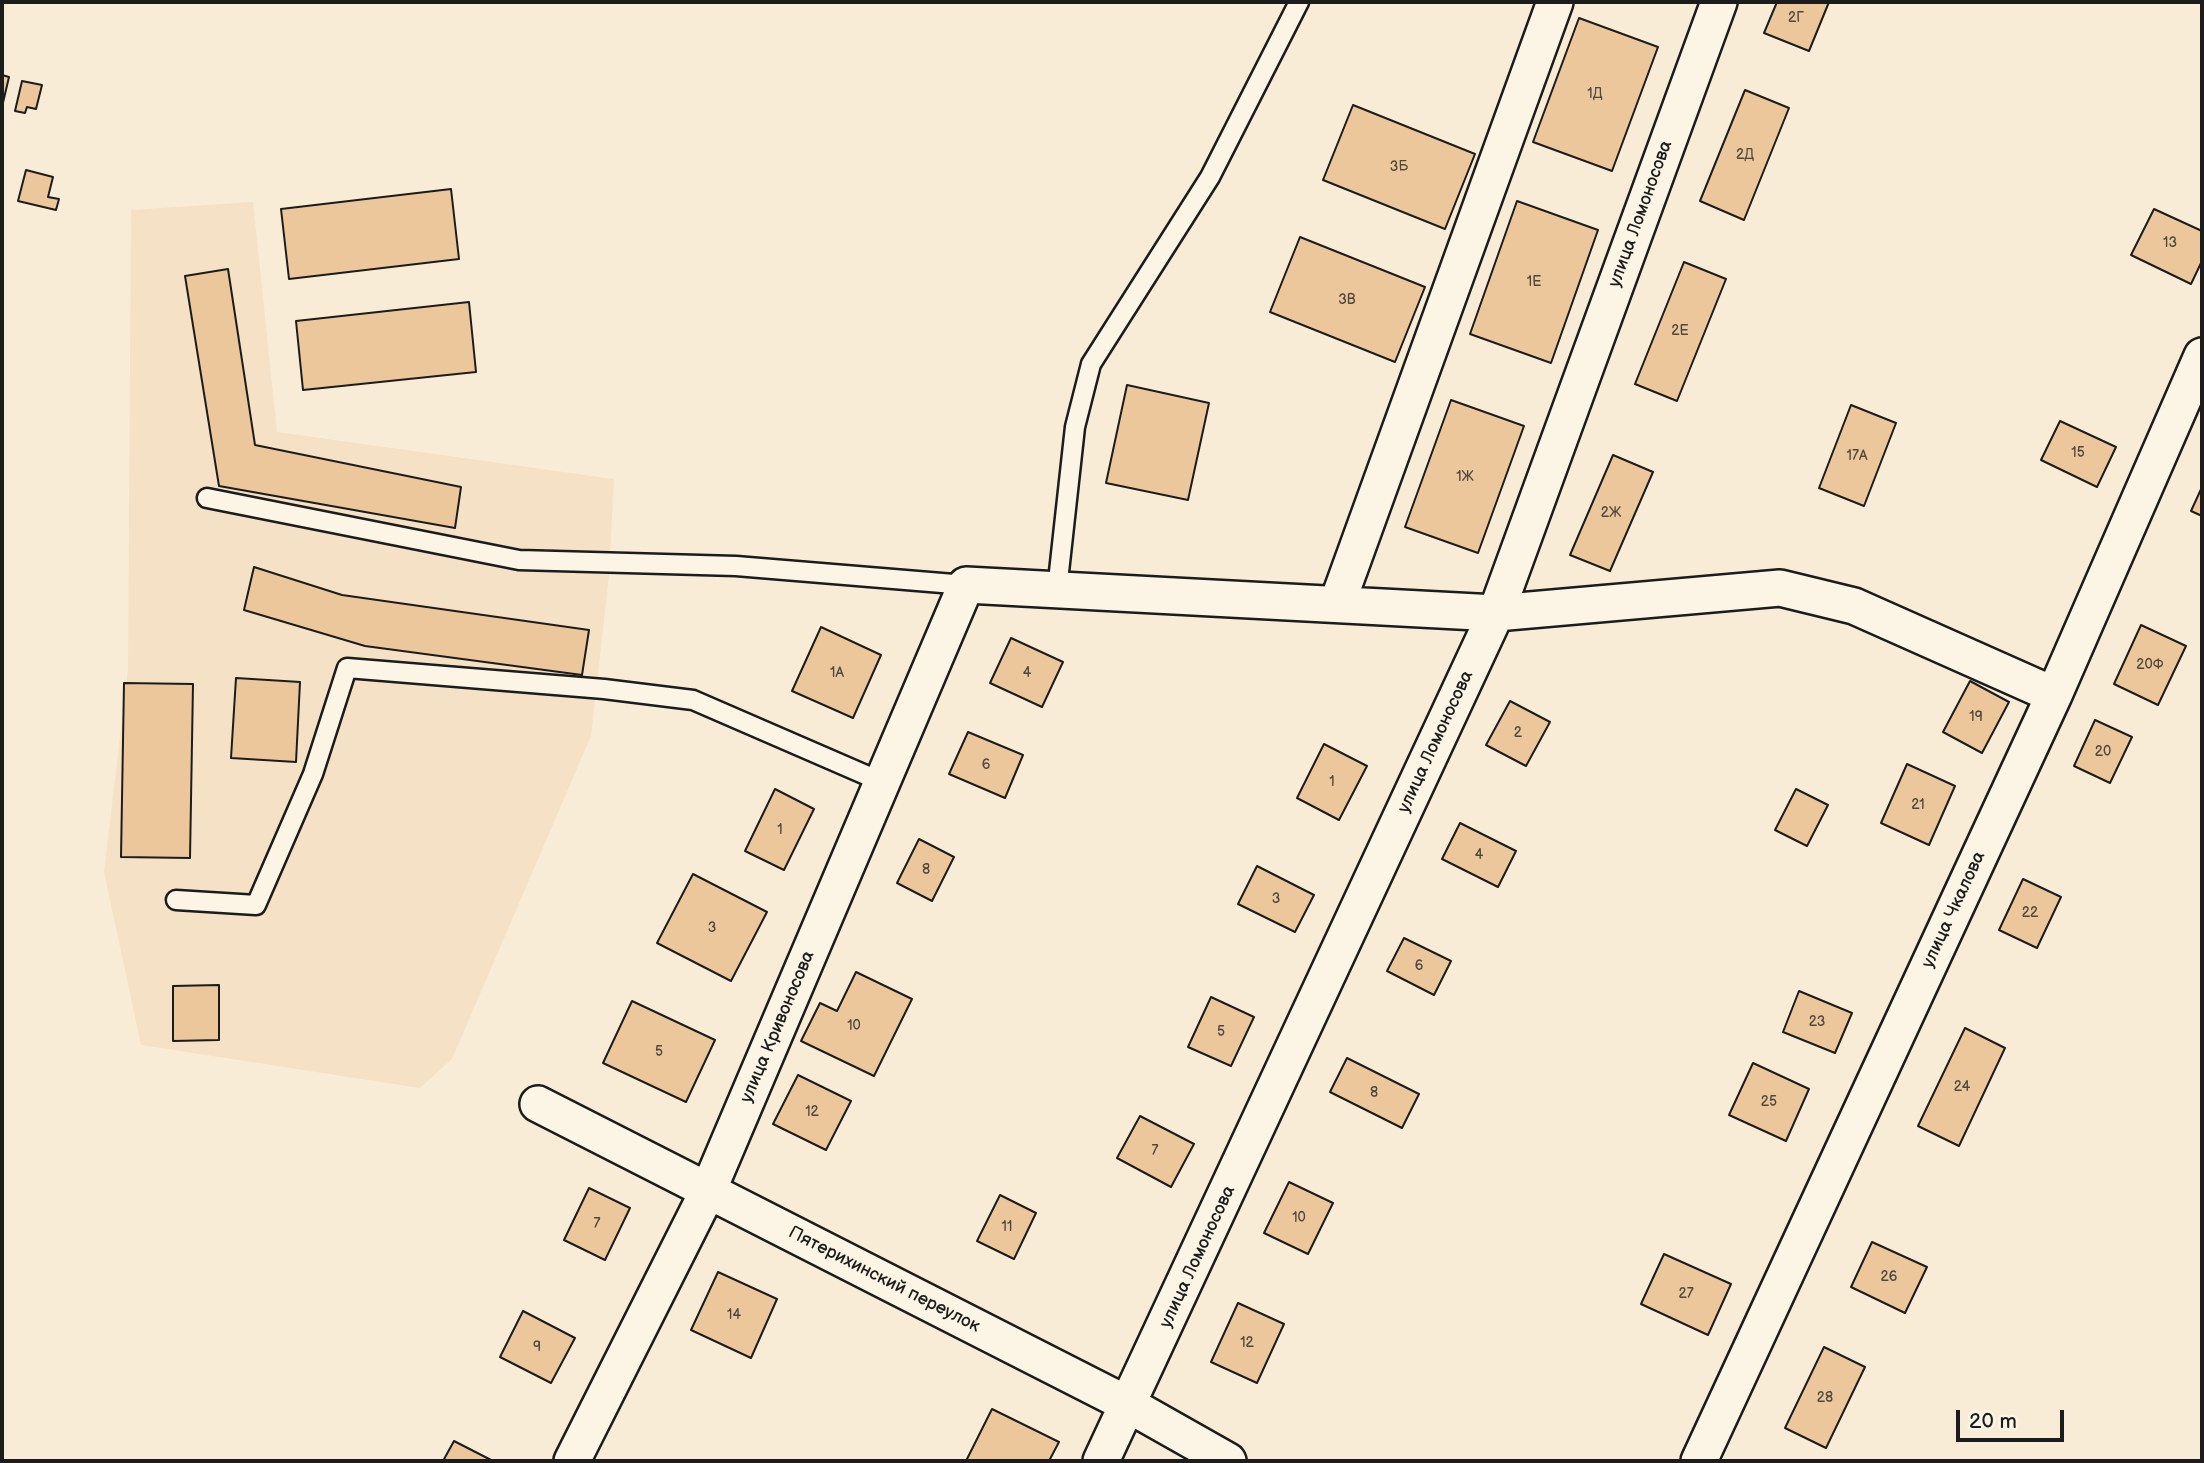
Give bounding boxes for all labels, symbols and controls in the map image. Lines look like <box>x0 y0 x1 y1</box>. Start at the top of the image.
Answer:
house number: 2Г <box>1788 10 1804 26</box>
house number: 1Д <box>1587 86 1603 102</box>
street label: улица Ломоносова <box>1604 138 1678 290</box>
house number: 2Д <box>1736 147 1754 163</box>
house number: 3Б <box>1390 159 1408 175</box>
house number: 13 <box>2163 235 2177 251</box>
house number: 1Е <box>1527 274 1541 290</box>
house number: 3В <box>1338 292 1356 308</box>
house number: 2Е <box>1671 323 1689 339</box>
house number: 15 <box>2071 445 2085 461</box>
house number: 17А <box>1847 448 1867 464</box>
house number: 1Ж <box>1456 469 1474 485</box>
house number: 2Ж <box>1601 505 1621 521</box>
house number: 20Ф <box>2136 657 2164 673</box>
house number: 1А <box>830 665 844 681</box>
house number: 4 <box>1023 665 1031 681</box>
street label: улица Ломоносова <box>1394 667 1478 817</box>
house number: 19 <box>1969 709 1983 725</box>
house number: 2 <box>1514 725 1522 741</box>
house number: 20 <box>2095 744 2111 760</box>
house number: 6 <box>982 757 990 773</box>
house number: 1 <box>1329 774 1335 790</box>
house number: 21 <box>1911 797 1925 813</box>
house number: 1 <box>777 822 783 838</box>
house number: 4 <box>1475 847 1483 863</box>
street label: улица Чкалова <box>1918 848 1990 972</box>
house number: 8 <box>922 862 930 878</box>
house number: 3 <box>1272 891 1280 907</box>
house number: 22 <box>2022 905 2038 921</box>
house number: 3 <box>708 920 716 936</box>
street label: улица Кривоносова <box>736 948 820 1106</box>
house number: 6 <box>1415 958 1423 974</box>
house number: 23 <box>1809 1014 1825 1030</box>
house number: 10 <box>847 1018 861 1034</box>
house number: 5 <box>1217 1024 1225 1040</box>
house number: 5 <box>655 1044 663 1060</box>
house number: 24 <box>1954 1079 1970 1095</box>
house number: 8 <box>1370 1085 1378 1101</box>
house number: 25 <box>1761 1094 1777 1110</box>
house number: 12 <box>805 1104 819 1120</box>
house number: 7 <box>1152 1143 1158 1159</box>
street label: улица Ломоносова <box>1156 1182 1240 1332</box>
house number: 10 <box>1292 1210 1306 1226</box>
house number: 7 <box>594 1216 600 1232</box>
house number: 11 <box>1002 1219 1012 1235</box>
street label: Пятерихинский переулок <box>785 1222 983 1338</box>
house number: 26 <box>1881 1269 1897 1285</box>
house number: 27 <box>1678 1286 1694 1302</box>
house number: 14 <box>727 1307 741 1323</box>
house number: 12 <box>1240 1335 1254 1351</box>
house number: 9 <box>533 1339 541 1355</box>
house number: 28 <box>1817 1390 1833 1406</box>
scale bar <box>1959 1396 2068 1440</box>
text: 20 m <box>1969 1409 2017 1434</box>

